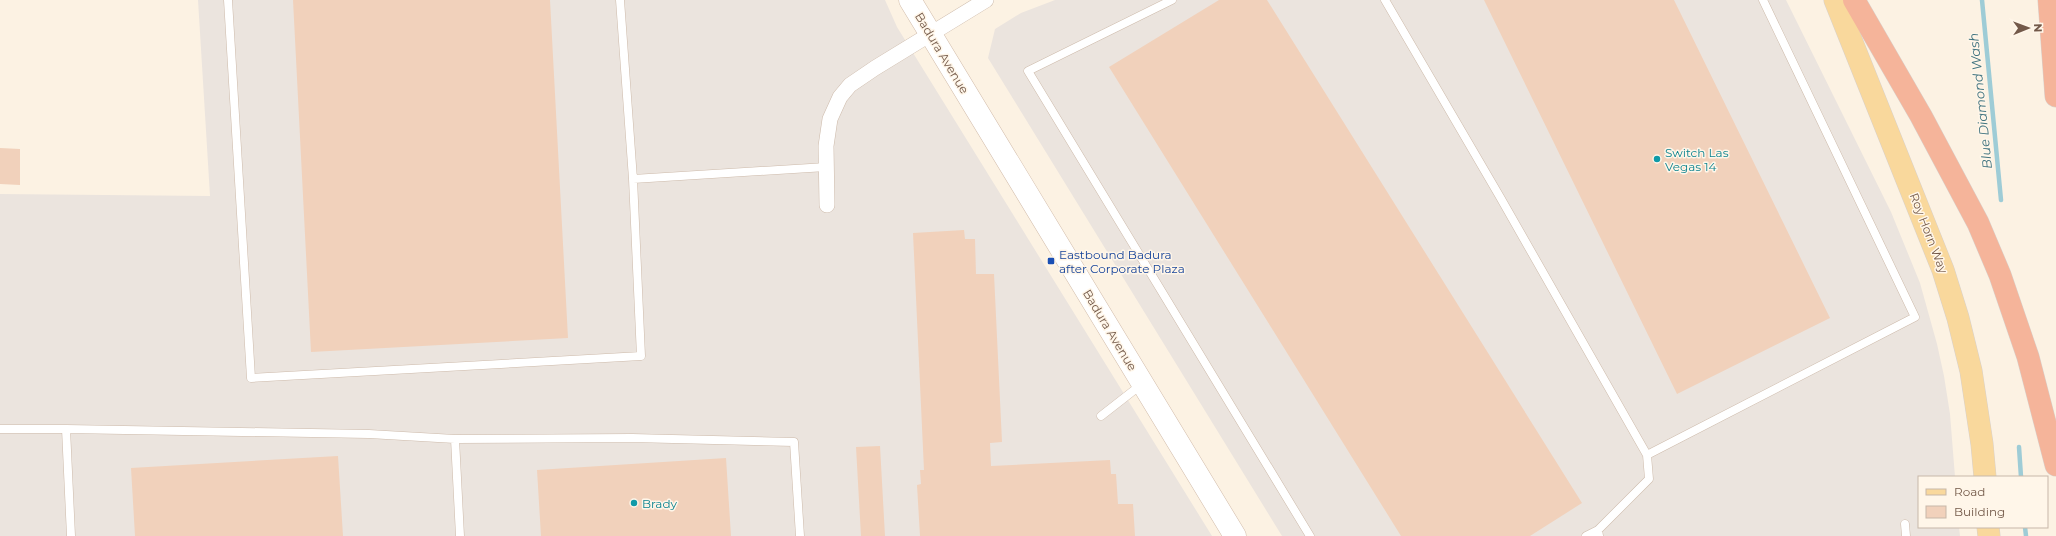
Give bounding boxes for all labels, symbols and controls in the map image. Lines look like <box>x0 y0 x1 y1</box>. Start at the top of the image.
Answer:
north arrow <box>2008 8 2048 48</box>
street label: Badura Avenue <box>912 10 972 96</box>
text: N <box>2031 23 2045 32</box>
water label: Blue Diamond Wash <box>1965 32 1995 170</box>
place label: Switch Las Vegas 14 <box>1665 145 1729 174</box>
marker: Switch Las Vegas 14 <box>1652 154 1662 164</box>
street label: Roy Horn Way <box>1907 191 1951 276</box>
place label: Eastbound Badura after Corporate Plaza <box>1059 247 1185 276</box>
marker: Eastbound Badura after Corporate Plaza <box>1046 256 1056 266</box>
street label: Badura Avenue <box>1080 287 1140 373</box>
legend <box>1918 476 2048 528</box>
text: Road <box>1954 484 1985 499</box>
place label: Brady <box>642 496 678 511</box>
marker: Brady <box>629 498 639 508</box>
text: Building <box>1954 504 2005 519</box>

